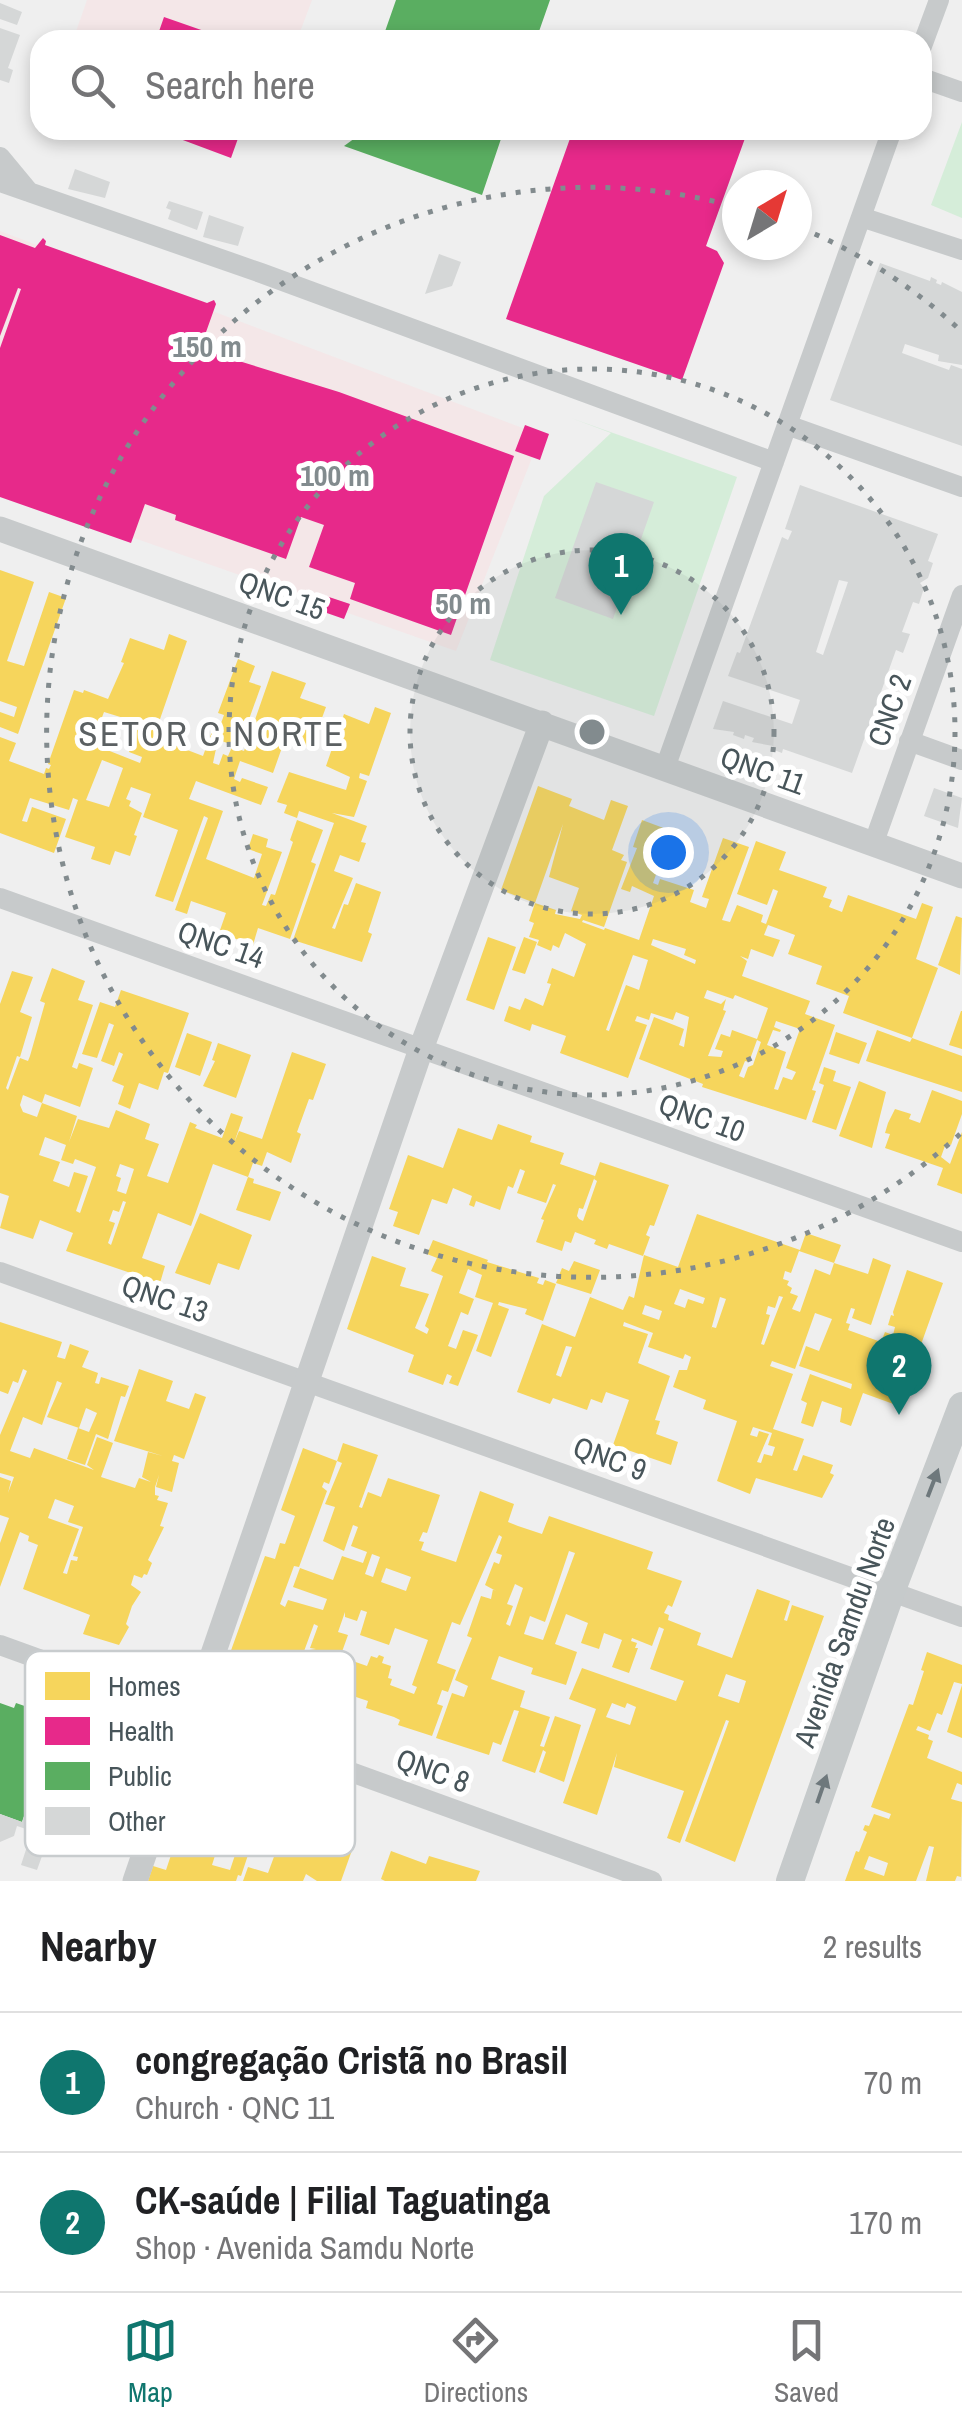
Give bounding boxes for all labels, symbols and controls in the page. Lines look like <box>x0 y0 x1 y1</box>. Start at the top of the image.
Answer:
search box <box>30 30 932 140</box>
icon: search <box>65 58 120 113</box>
text: Search here <box>145 60 315 111</box>
north arrow <box>722 170 812 260</box>
text: 150 m <box>172 326 242 366</box>
text: 100 m <box>300 455 370 495</box>
pin: 1 <box>588 532 654 615</box>
street label: QNC 15 <box>233 561 331 629</box>
text: 50 m <box>435 583 491 623</box>
street label: CNC 2 <box>858 668 920 752</box>
district label: SETOR C NORTE <box>78 710 346 757</box>
centre of rings <box>574 714 610 750</box>
street label: QNC 11 <box>715 736 811 804</box>
your location <box>643 827 694 878</box>
street label: QNC 14 <box>172 911 270 977</box>
street label: QNC 10 <box>653 1083 751 1151</box>
street label: QNC 13 <box>116 1265 214 1331</box>
pin: 2 <box>866 1332 932 1415</box>
street label: QNC 9 <box>568 1426 652 1490</box>
one-way arrow <box>925 1468 941 1498</box>
street label: Avenida Samdu Norte <box>784 1512 904 1753</box>
legend <box>25 1651 355 1856</box>
text: Homes <box>108 1667 181 1705</box>
text: Health <box>108 1712 174 1750</box>
street label: QNC 8 <box>391 1738 475 1802</box>
text: Public <box>108 1757 172 1795</box>
one-way arrow <box>815 1773 830 1803</box>
text: Other <box>108 1802 166 1840</box>
text: Nearby <box>40 1918 157 1974</box>
text: 2 results <box>823 1925 922 1968</box>
text: congregação Cristã no Brasil <box>135 2035 568 2086</box>
text: 1 <box>65 2061 80 2104</box>
text: 70 m <box>864 2061 922 2104</box>
text: Church · QNC 11 <box>135 2086 334 2129</box>
text: CK-saúde | Filial Taguatinga <box>135 2175 550 2226</box>
text: 2 <box>65 2201 80 2244</box>
text: 170 m <box>849 2201 922 2244</box>
text: Shop · Avenida Samdu Norte <box>135 2226 474 2269</box>
tab: Map <box>123 2313 178 2411</box>
tab: Directions <box>424 2313 528 2411</box>
tab: Saved <box>774 2313 839 2411</box>

